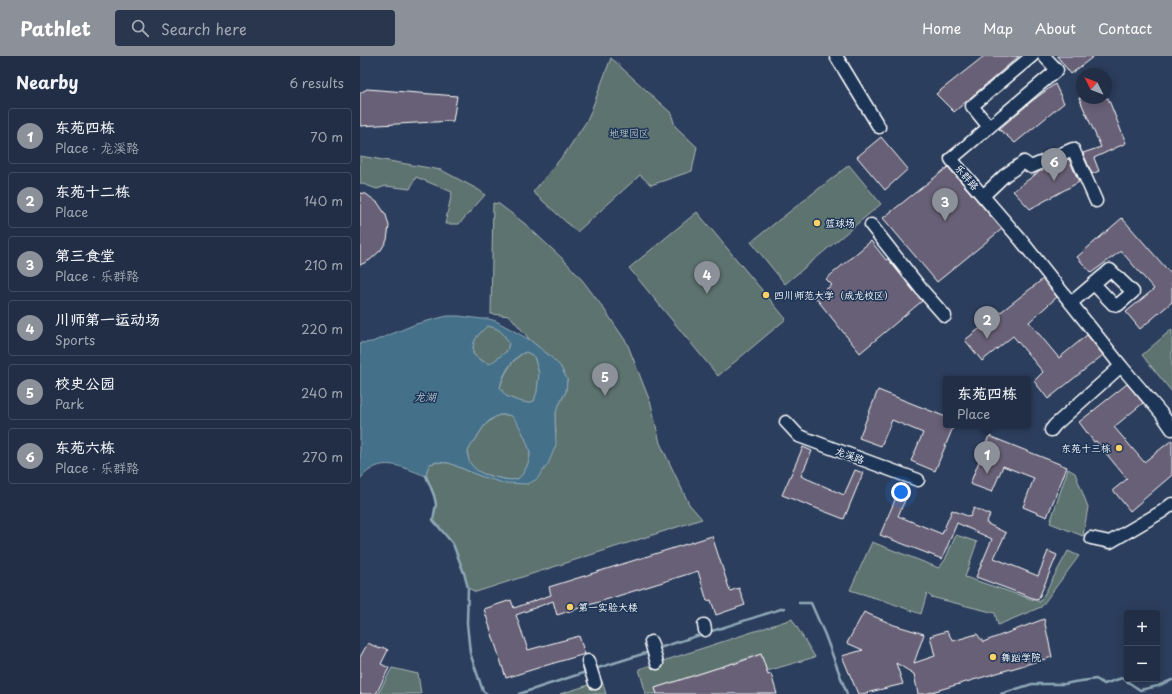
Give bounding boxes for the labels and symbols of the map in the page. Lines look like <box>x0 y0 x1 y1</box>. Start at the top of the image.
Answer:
north arrow <box>1076 68 1112 104</box>
park label: 地理园区 <box>609 125 649 140</box>
pin: 6 <box>1041 148 1067 181</box>
street label: 乐群路 <box>952 160 983 193</box>
pin: 3 <box>932 188 958 221</box>
place label: 篮球场 <box>825 215 855 230</box>
marker: 篮球场 <box>812 218 822 228</box>
pin: 4 <box>694 261 720 294</box>
place label: 四川师范大学（成龙校区） <box>774 287 894 302</box>
marker: 四川师范大学（成龙校区） <box>761 290 771 300</box>
pin: 2 <box>974 306 1000 339</box>
pin: 5 <box>592 363 618 396</box>
water label: 龙湖 <box>414 388 437 405</box>
place label: 东苑十三栋 <box>1061 440 1111 455</box>
pin: 1 <box>974 441 1000 474</box>
street label: 龙溪路 <box>834 442 867 467</box>
marker: 东苑十三栋 <box>1114 443 1124 453</box>
your location <box>891 482 911 502</box>
place label: 第一实验大楼 <box>578 599 638 614</box>
marker: 第一实验大楼 <box>565 602 575 612</box>
place label: 舞蹈学院 <box>1001 649 1041 664</box>
marker: 舞蹈学院 <box>988 652 998 662</box>

